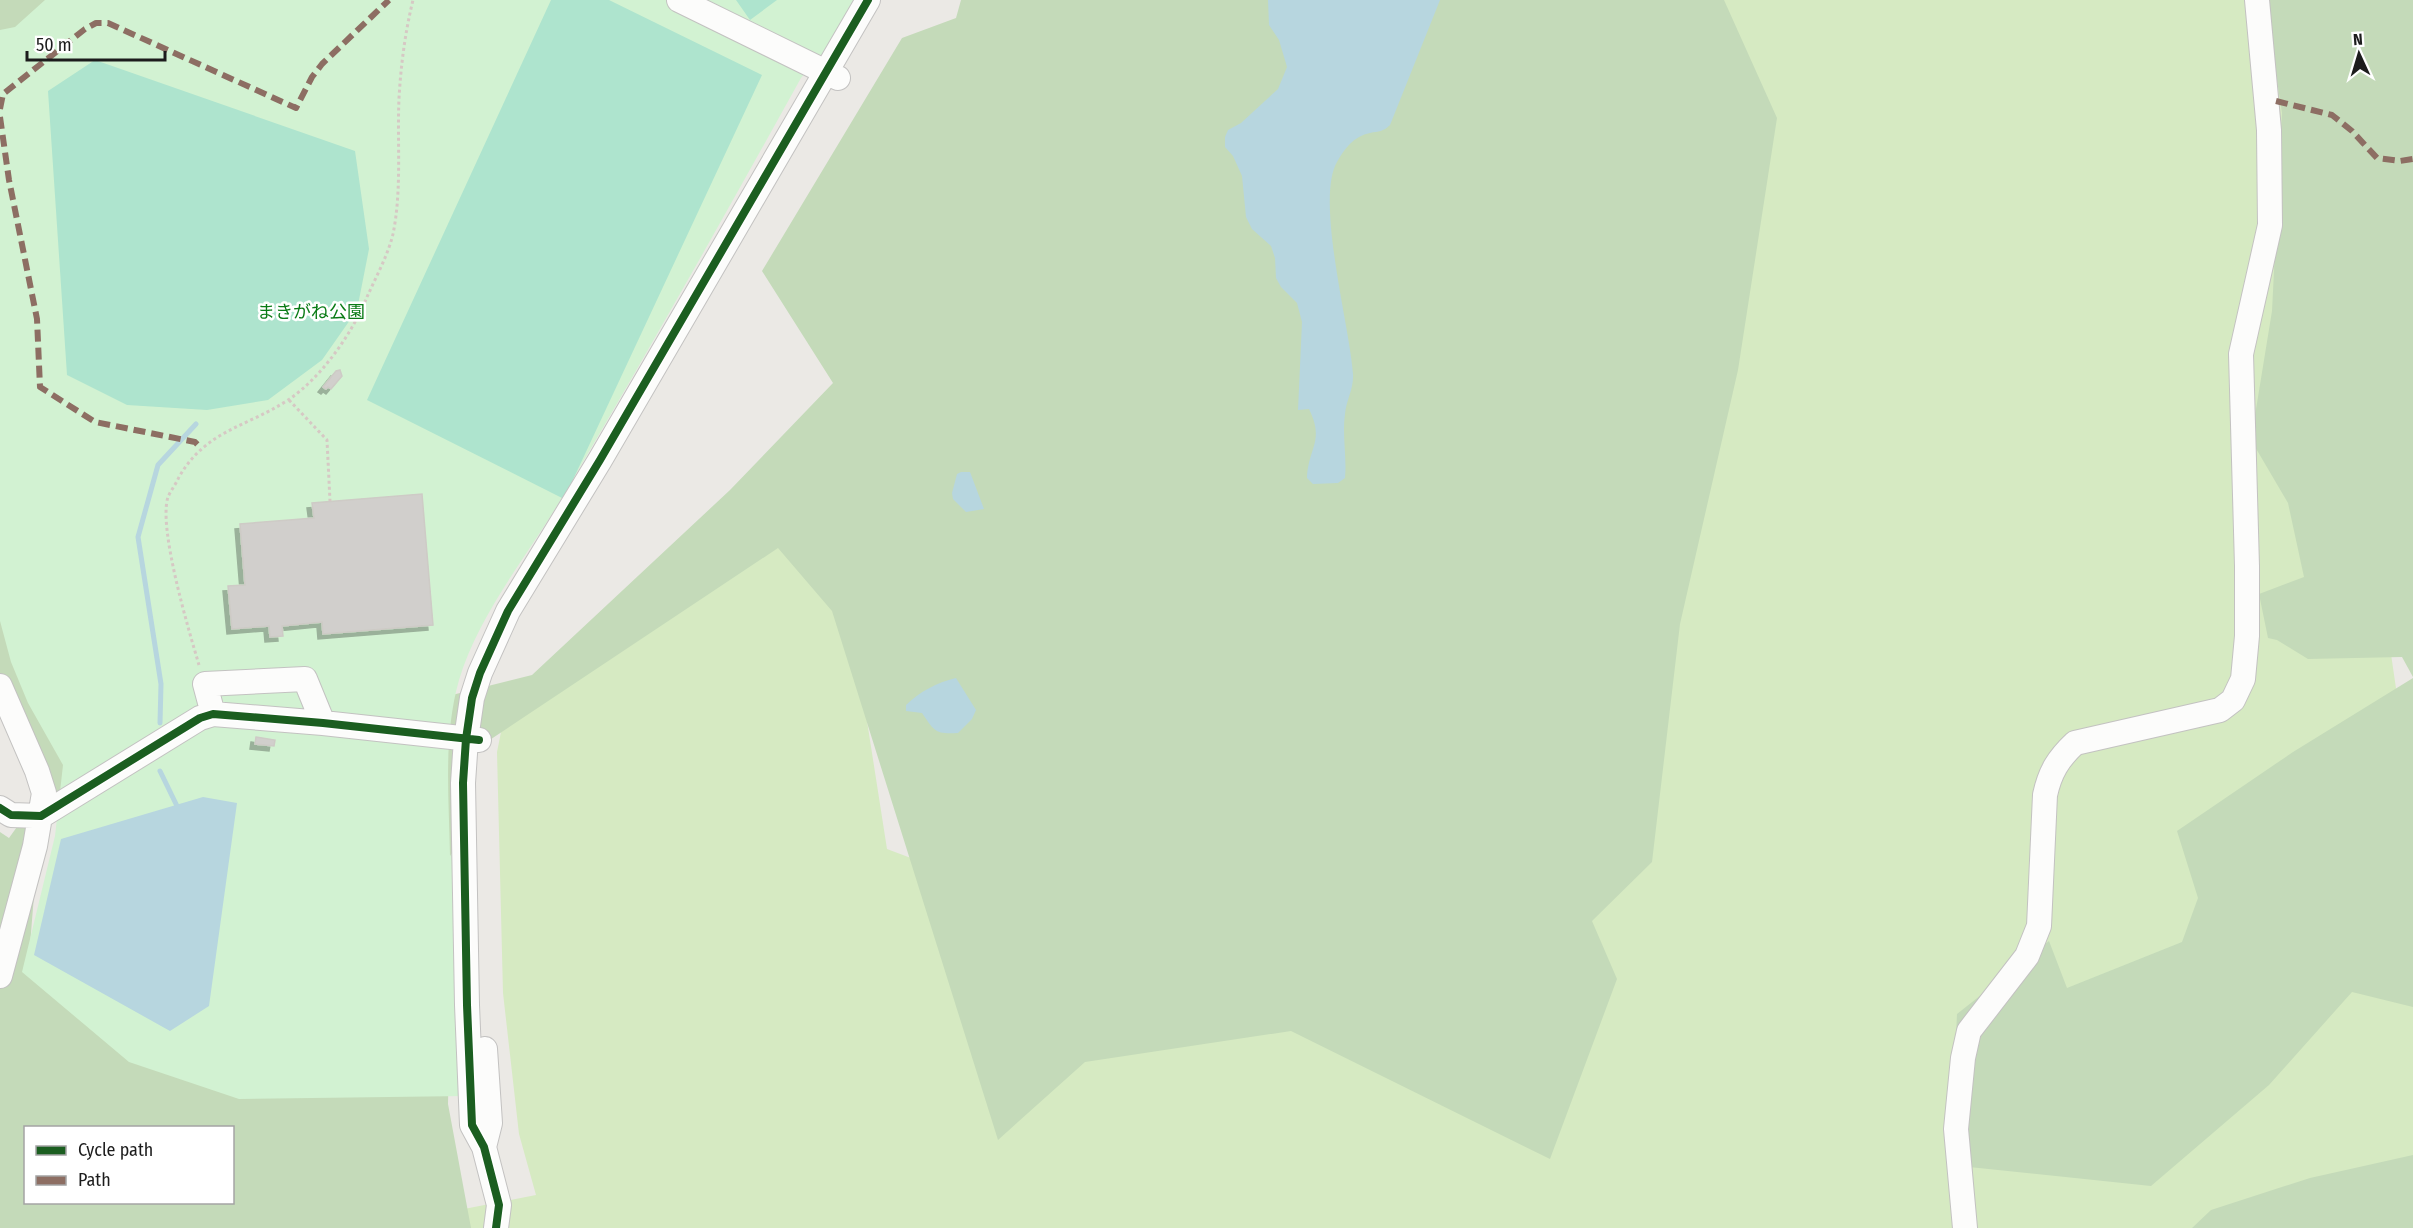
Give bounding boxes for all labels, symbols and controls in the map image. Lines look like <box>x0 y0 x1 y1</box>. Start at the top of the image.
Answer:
scale bar <box>27 24 165 62</box>
north arrow <box>2329 24 2389 84</box>
text: N <box>2353 30 2363 49</box>
text: 50 m <box>36 34 72 56</box>
park label: まきがね公園 <box>257 301 365 323</box>
legend <box>24 1126 234 1204</box>
text: Cycle path <box>78 1139 153 1161</box>
text: Path <box>78 1169 111 1191</box>

